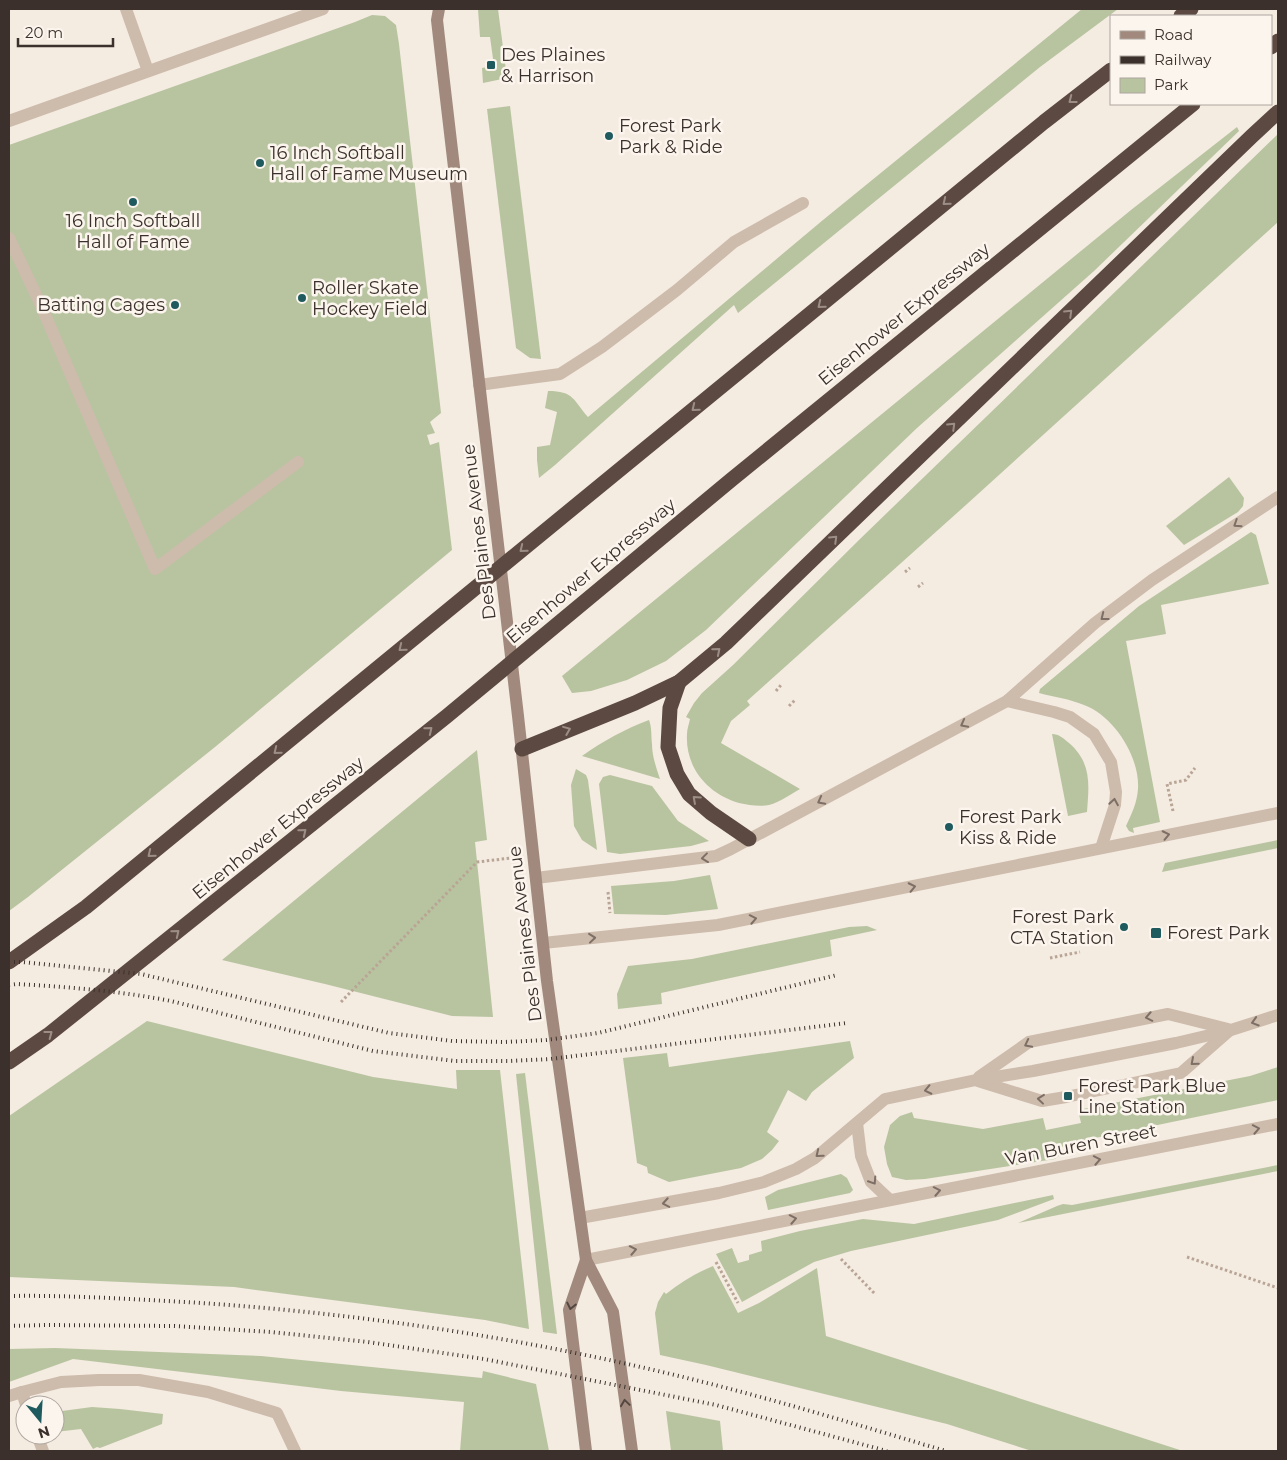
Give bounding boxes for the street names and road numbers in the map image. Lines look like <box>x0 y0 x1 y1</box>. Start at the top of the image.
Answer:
street label: Eisenhower Expressway <box>814 238 994 390</box>
street label: Des Plaines Avenue <box>457 443 501 621</box>
street label: Eisenhower Expressway <box>502 493 680 648</box>
street label: Eisenhower Expressway <box>188 752 368 904</box>
street label: Des Plaines Avenue <box>503 845 547 1023</box>
street label: Van Buren Street <box>1003 1120 1159 1170</box>

